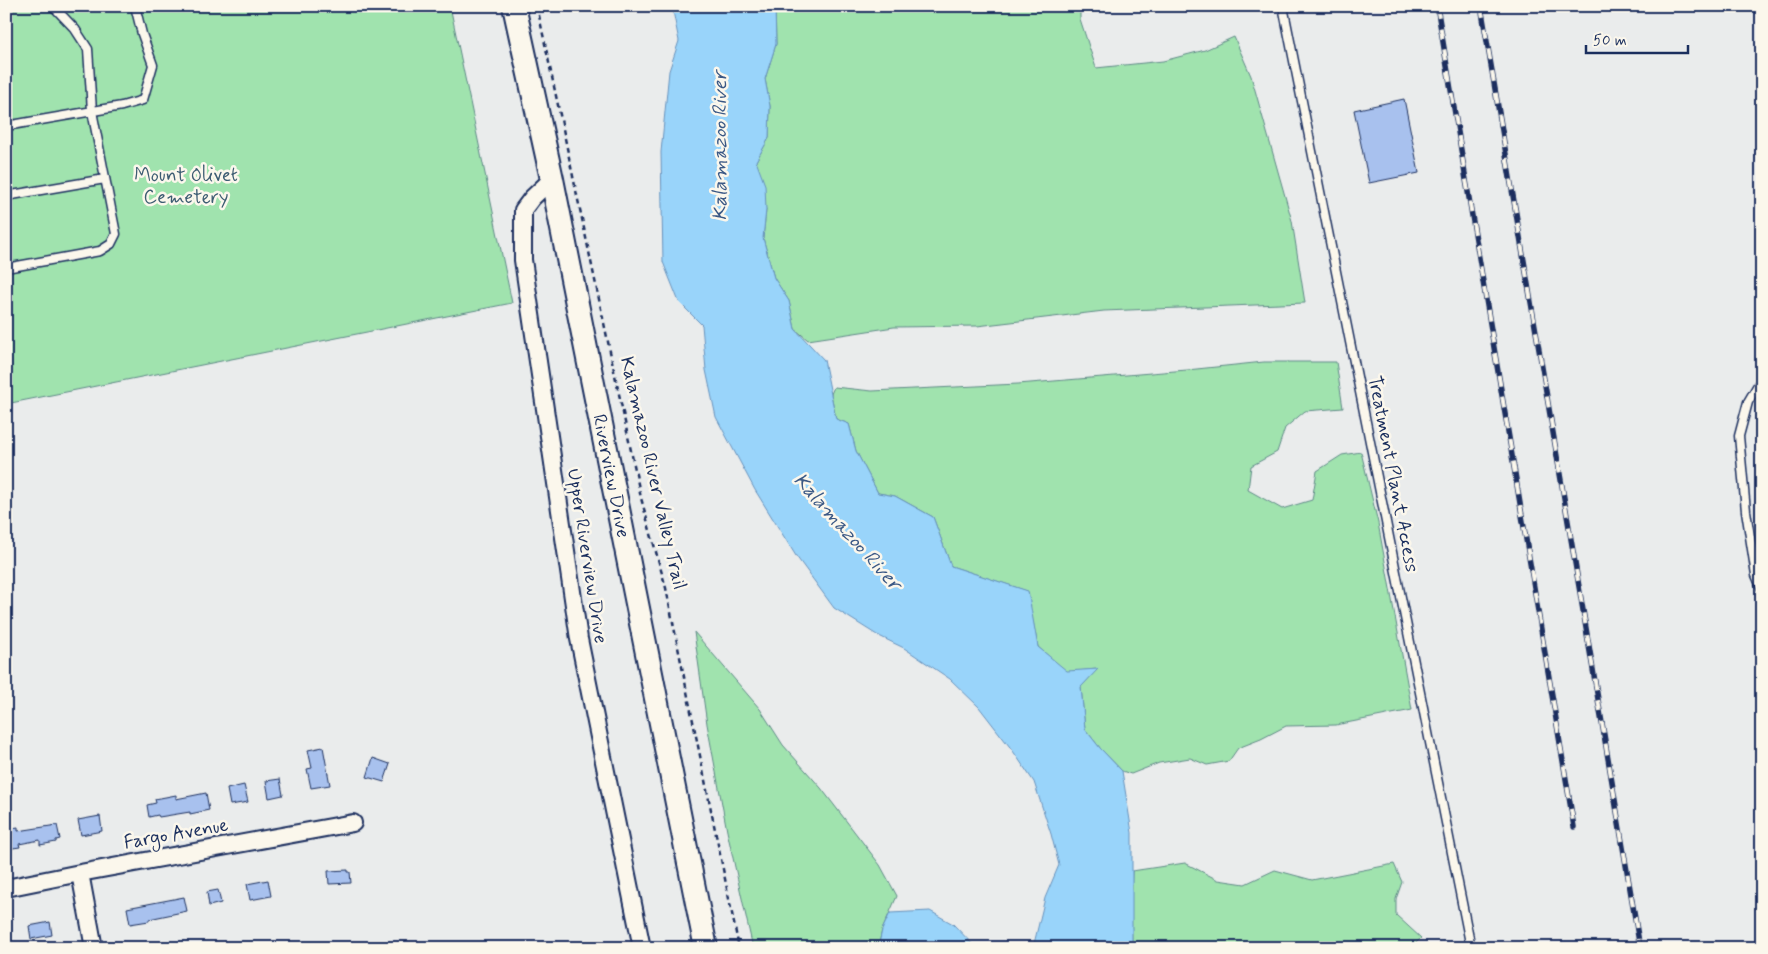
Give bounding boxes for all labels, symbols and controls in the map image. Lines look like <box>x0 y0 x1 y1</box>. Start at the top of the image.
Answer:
scale bar <box>1586 22 1688 54</box>
text: 50 m <box>1593 31 1627 51</box>
water label: Kalamazoo River <box>707 69 734 221</box>
park label: Mount Olivet Cemetery <box>134 163 238 210</box>
street label: Kalamazoo River Valley Trail <box>613 354 692 592</box>
street label: Treatment Plant Access <box>1362 374 1424 574</box>
street label: Riverview Drive <box>587 412 636 540</box>
street label: Upper Riverview Drive <box>561 467 613 645</box>
water label: Kalamazoo River <box>787 467 909 598</box>
street label: Fargo Avenue <box>122 813 231 857</box>

